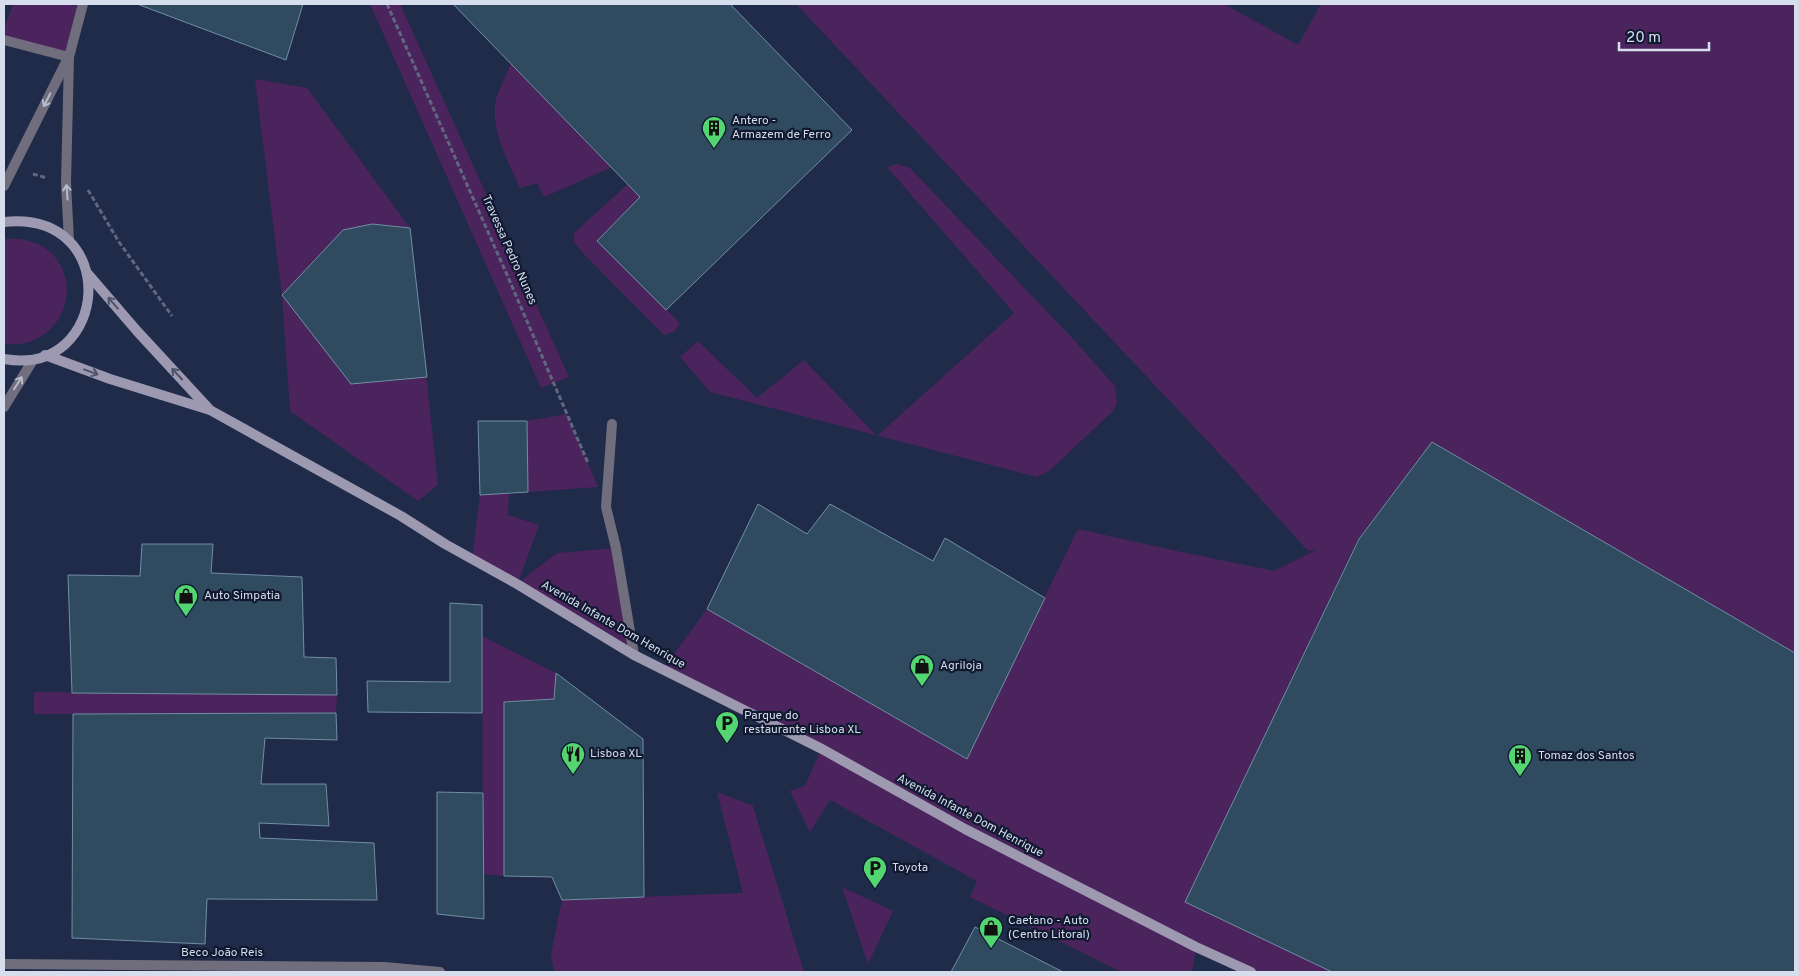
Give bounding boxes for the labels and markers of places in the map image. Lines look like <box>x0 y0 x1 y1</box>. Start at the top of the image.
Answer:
place label: Antero - Armazem de Ferro <box>732 113 831 143</box>
building icon: Antero - Armazem de Ferro <box>701 115 727 149</box>
shop icon: Auto Simpatia <box>173 583 199 617</box>
place label: Auto Simpatia <box>204 588 280 604</box>
shop icon: Agriloja <box>909 653 935 687</box>
place label: Agriloja <box>940 658 982 674</box>
place label: Parque do restaurante Lisboa XL <box>744 708 861 738</box>
parking icon: Parque do restaurante Lisboa XL <box>714 710 740 744</box>
restaurant icon: Lisboa XL <box>560 741 586 775</box>
building icon: Tomaz dos Santos <box>1507 743 1533 777</box>
place label: Lisboa XL <box>590 746 642 762</box>
place label: Tomaz dos Santos <box>1538 748 1635 764</box>
parking icon: Toyota <box>862 855 888 889</box>
place label: Toyota <box>892 860 928 876</box>
place label: Caetano - Auto (Centro Litoral) <box>1008 913 1090 943</box>
shop icon: Caetano - Auto (Centro Litoral) <box>978 915 1004 949</box>

